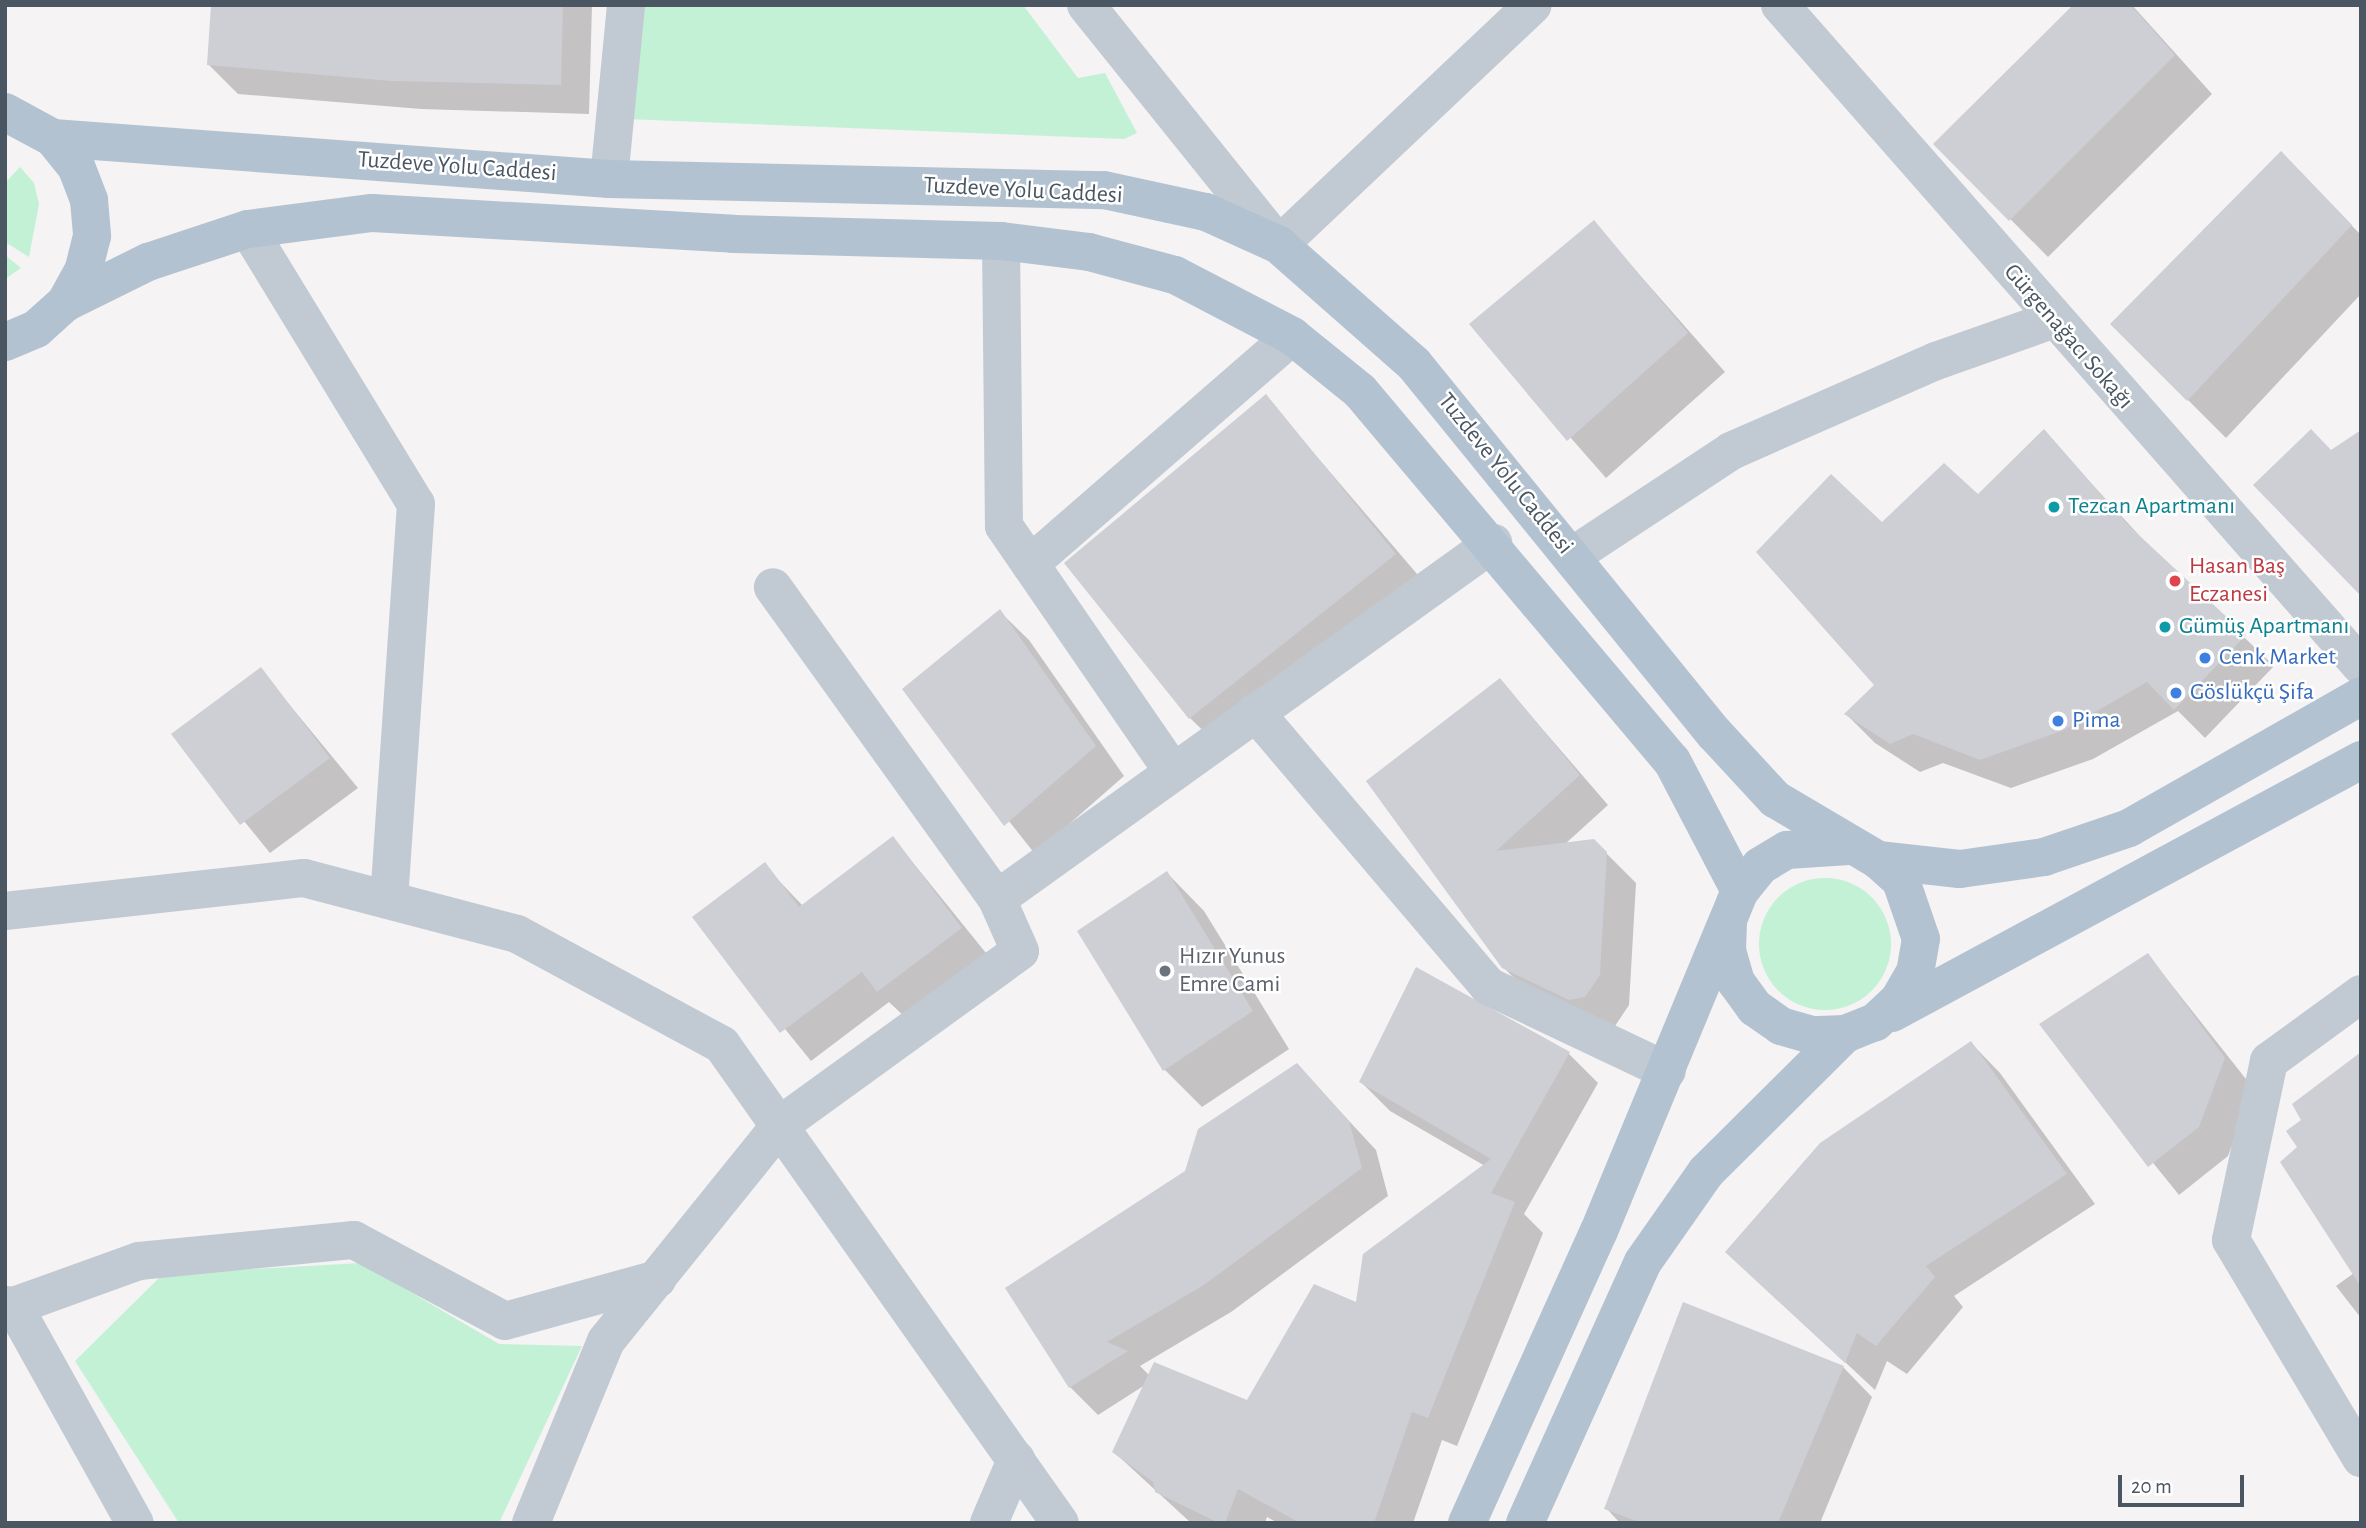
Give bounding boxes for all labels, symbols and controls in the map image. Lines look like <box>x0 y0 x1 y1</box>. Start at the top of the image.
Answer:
street label: Tuzdeve Yolu Caddesi <box>357 146 557 188</box>
street label: Tuzdeve Yolu Caddesi <box>923 171 1123 211</box>
street label: Gürgenağacı Sokağı <box>1997 258 2139 416</box>
street label: Tuzdeve Yolu Caddesi <box>1431 387 1579 561</box>
place label: Tezcan Apartmanı <box>2068 493 2235 521</box>
marker: Tezcan Apartmanı <box>2046 499 2062 515</box>
place label: Hasan Baş Eczanesi <box>2189 553 2285 609</box>
marker: Hasan Baş Eczanesi <box>2167 573 2183 589</box>
place label: Gümüş Apartmanı <box>2179 613 2349 641</box>
marker: Gümüş Apartmanı <box>2157 619 2173 635</box>
place label: Cenk Market <box>2219 644 2336 672</box>
marker: Cenk Market <box>2197 650 2213 666</box>
place label: Göslükçü Şifa <box>2190 679 2314 707</box>
marker: Göslükçü Şifa <box>2168 685 2184 701</box>
place label: Pima <box>2072 707 2121 735</box>
marker: Pima <box>2050 713 2066 729</box>
place label: Hızır Yunus Emre Cami <box>1179 943 1285 999</box>
marker: Hızır Yunus Emre Cami <box>1157 963 1173 979</box>
scale bar <box>2121 1462 2247 1506</box>
text: 20 m <box>2131 1476 2172 1497</box>

